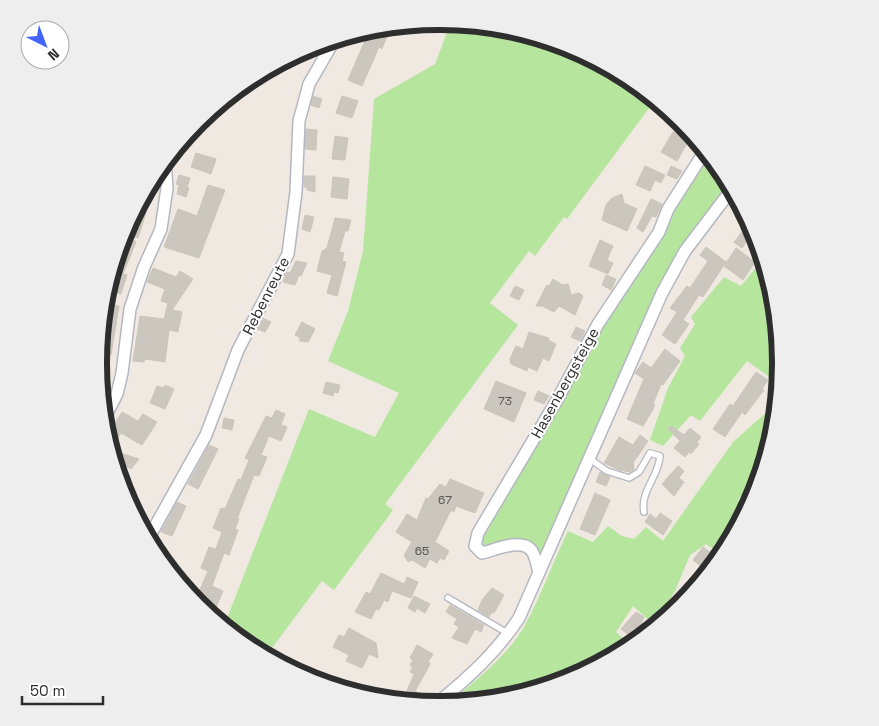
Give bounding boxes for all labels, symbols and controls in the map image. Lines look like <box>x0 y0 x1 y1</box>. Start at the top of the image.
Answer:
north arrow <box>20 20 70 70</box>
text: N <box>44 45 63 64</box>
street label: Rebenreute <box>238 253 293 338</box>
street label: Hasenbergsteige <box>526 324 603 441</box>
house number: 73 <box>498 393 512 409</box>
house number: 67 <box>438 492 452 508</box>
house number: 65 <box>415 543 429 559</box>
scale bar <box>22 674 104 706</box>
text: 50 m <box>30 681 65 700</box>

